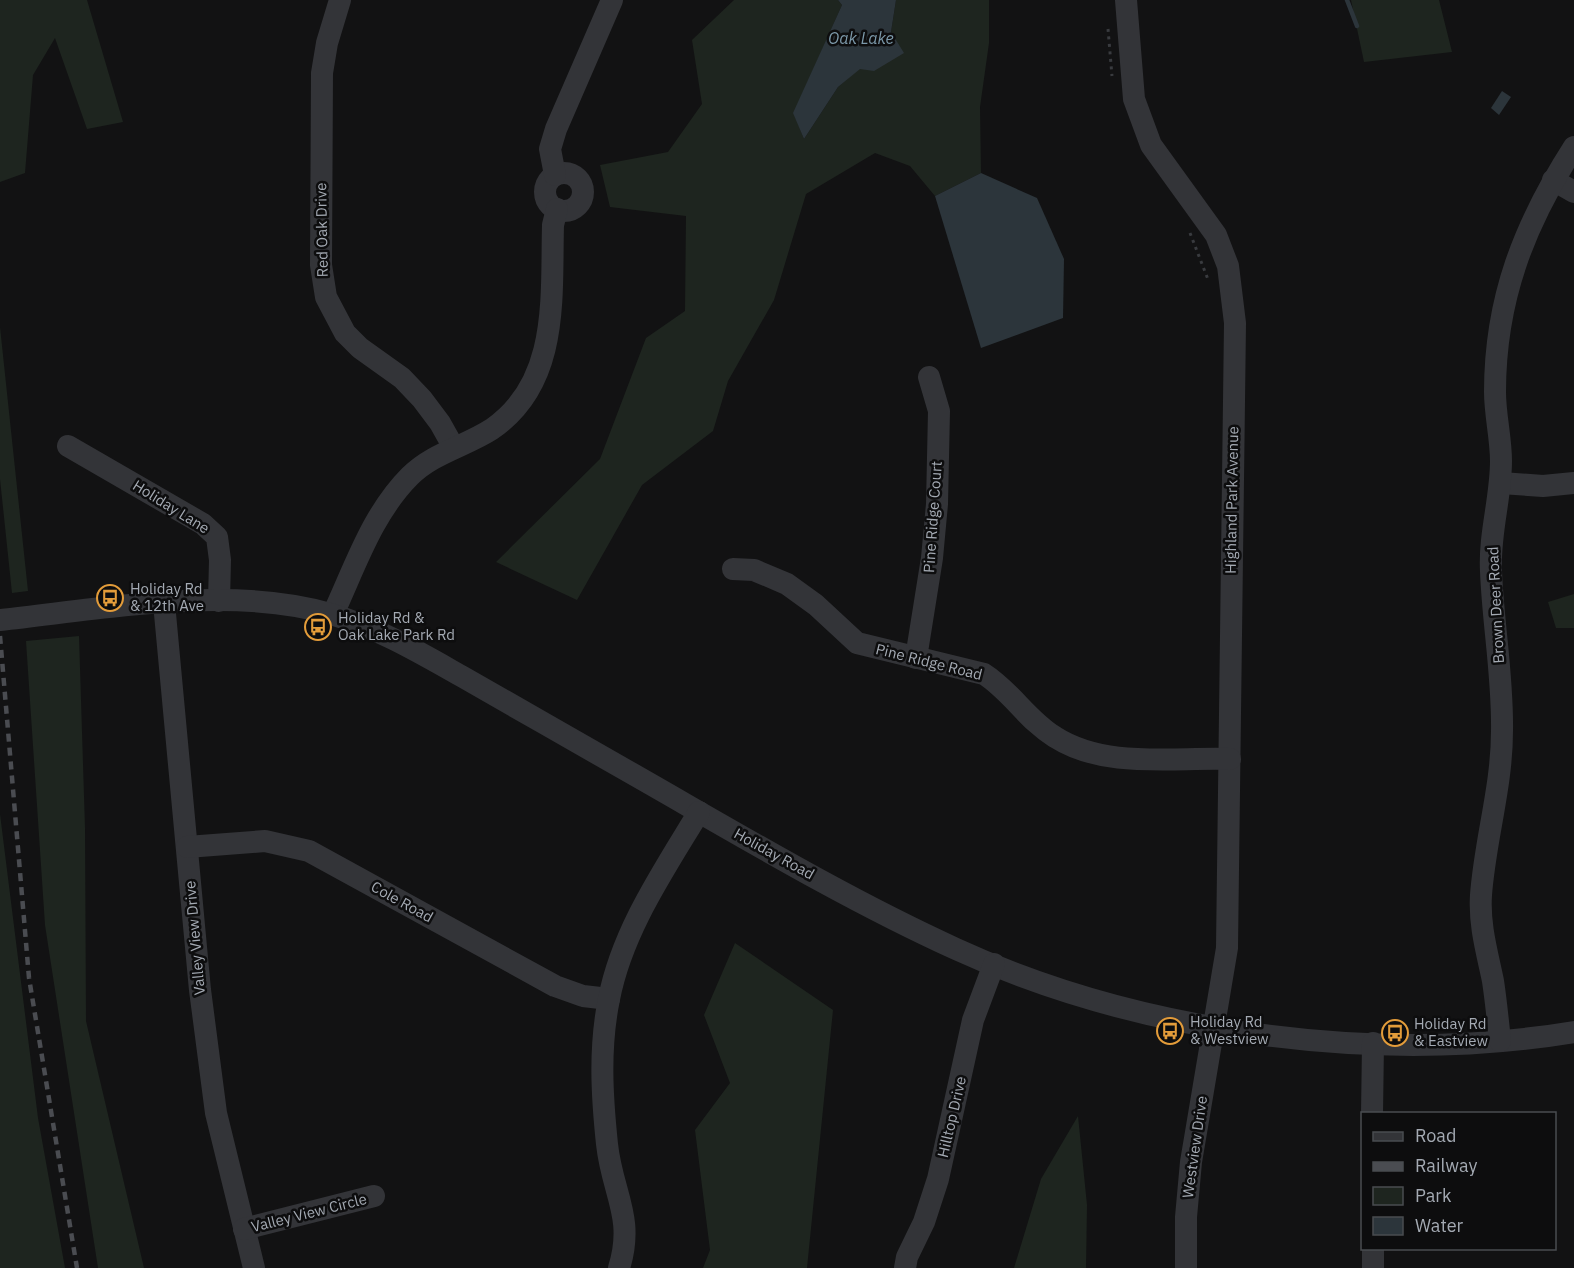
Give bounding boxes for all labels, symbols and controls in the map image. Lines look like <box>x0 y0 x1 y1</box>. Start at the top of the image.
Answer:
water label: Oak Lake <box>828 28 894 48</box>
street label: Red Oak Drive <box>311 182 332 278</box>
street label: Highland Park Avenue <box>1221 426 1242 574</box>
street label: Pine Ridge Court <box>919 461 946 573</box>
street label: Holiday Lane <box>129 476 213 538</box>
street label: Brown Deer Road <box>1483 546 1508 664</box>
place label: Holiday Rd & 12th Ave <box>130 579 204 615</box>
bus stop icon: Holiday Rd & 12th Ave <box>95 583 125 613</box>
place label: Holiday Rd & Oak Lake Park Rd <box>338 608 455 644</box>
bus stop icon: Holiday Rd & Oak Lake Park Rd <box>303 612 333 642</box>
street label: Pine Ridge Road <box>874 639 984 684</box>
street label: Holiday Road <box>731 824 818 883</box>
street label: Cole Road <box>368 877 437 926</box>
street label: Valley View Drive <box>180 880 209 996</box>
place label: Holiday Rd & Westview <box>1190 1012 1269 1048</box>
place label: Holiday Rd & Eastview <box>1414 1014 1488 1050</box>
bus stop icon: Holiday Rd & Westview <box>1155 1016 1185 1046</box>
bus stop icon: Holiday Rd & Eastview <box>1380 1018 1410 1048</box>
street label: Hilltop Drive <box>933 1074 970 1159</box>
street label: Westview Drive <box>1178 1095 1211 1199</box>
legend <box>1361 1112 1556 1250</box>
text: Road <box>1415 1124 1456 1147</box>
text: Railway <box>1415 1154 1477 1177</box>
text: Park <box>1415 1184 1452 1207</box>
street label: Valley View Circle <box>249 1189 369 1236</box>
text: Water <box>1415 1214 1464 1237</box>

